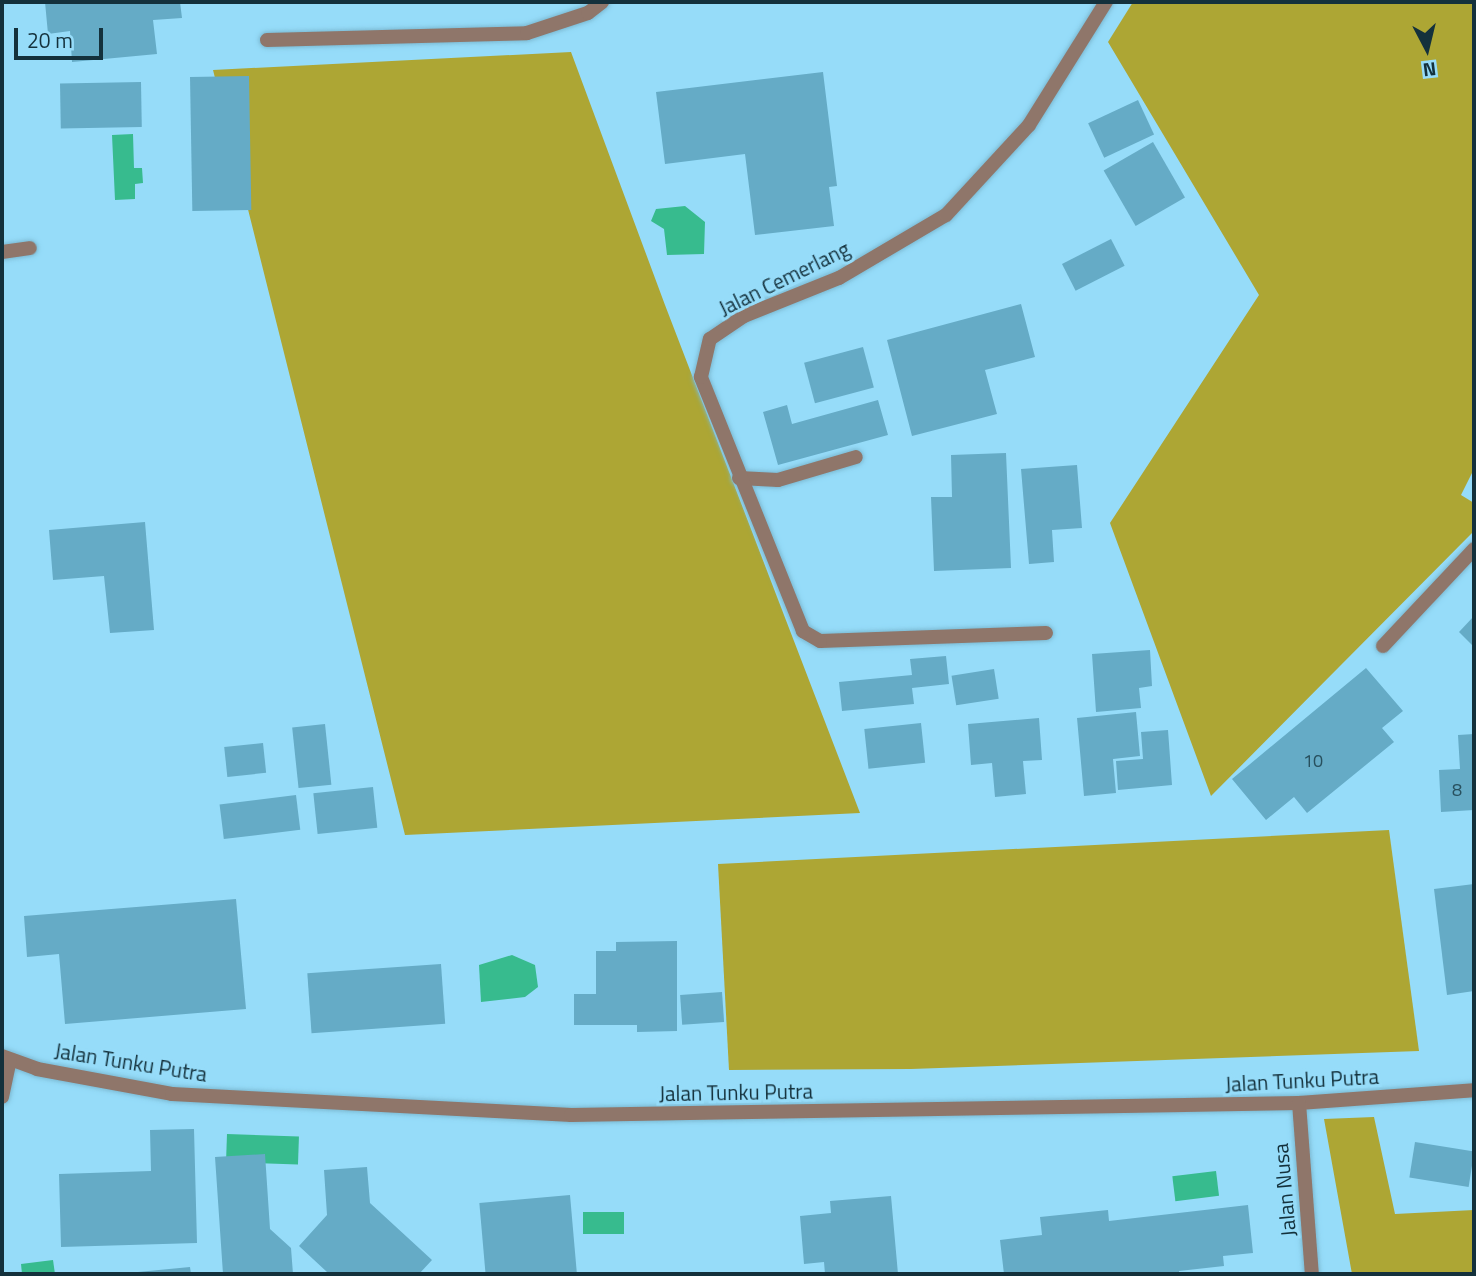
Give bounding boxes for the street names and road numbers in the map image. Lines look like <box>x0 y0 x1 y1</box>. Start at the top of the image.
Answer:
street label: Jalan Cemerlang <box>714 235 854 321</box>
street label: Jalan Tunku Putra <box>53 1038 209 1086</box>
street label: Jalan Tunku Putra <box>1224 1063 1380 1097</box>
street label: Jalan Tunku Putra <box>659 1078 813 1106</box>
street label: Jalan Nusa <box>1267 1142 1301 1238</box>

